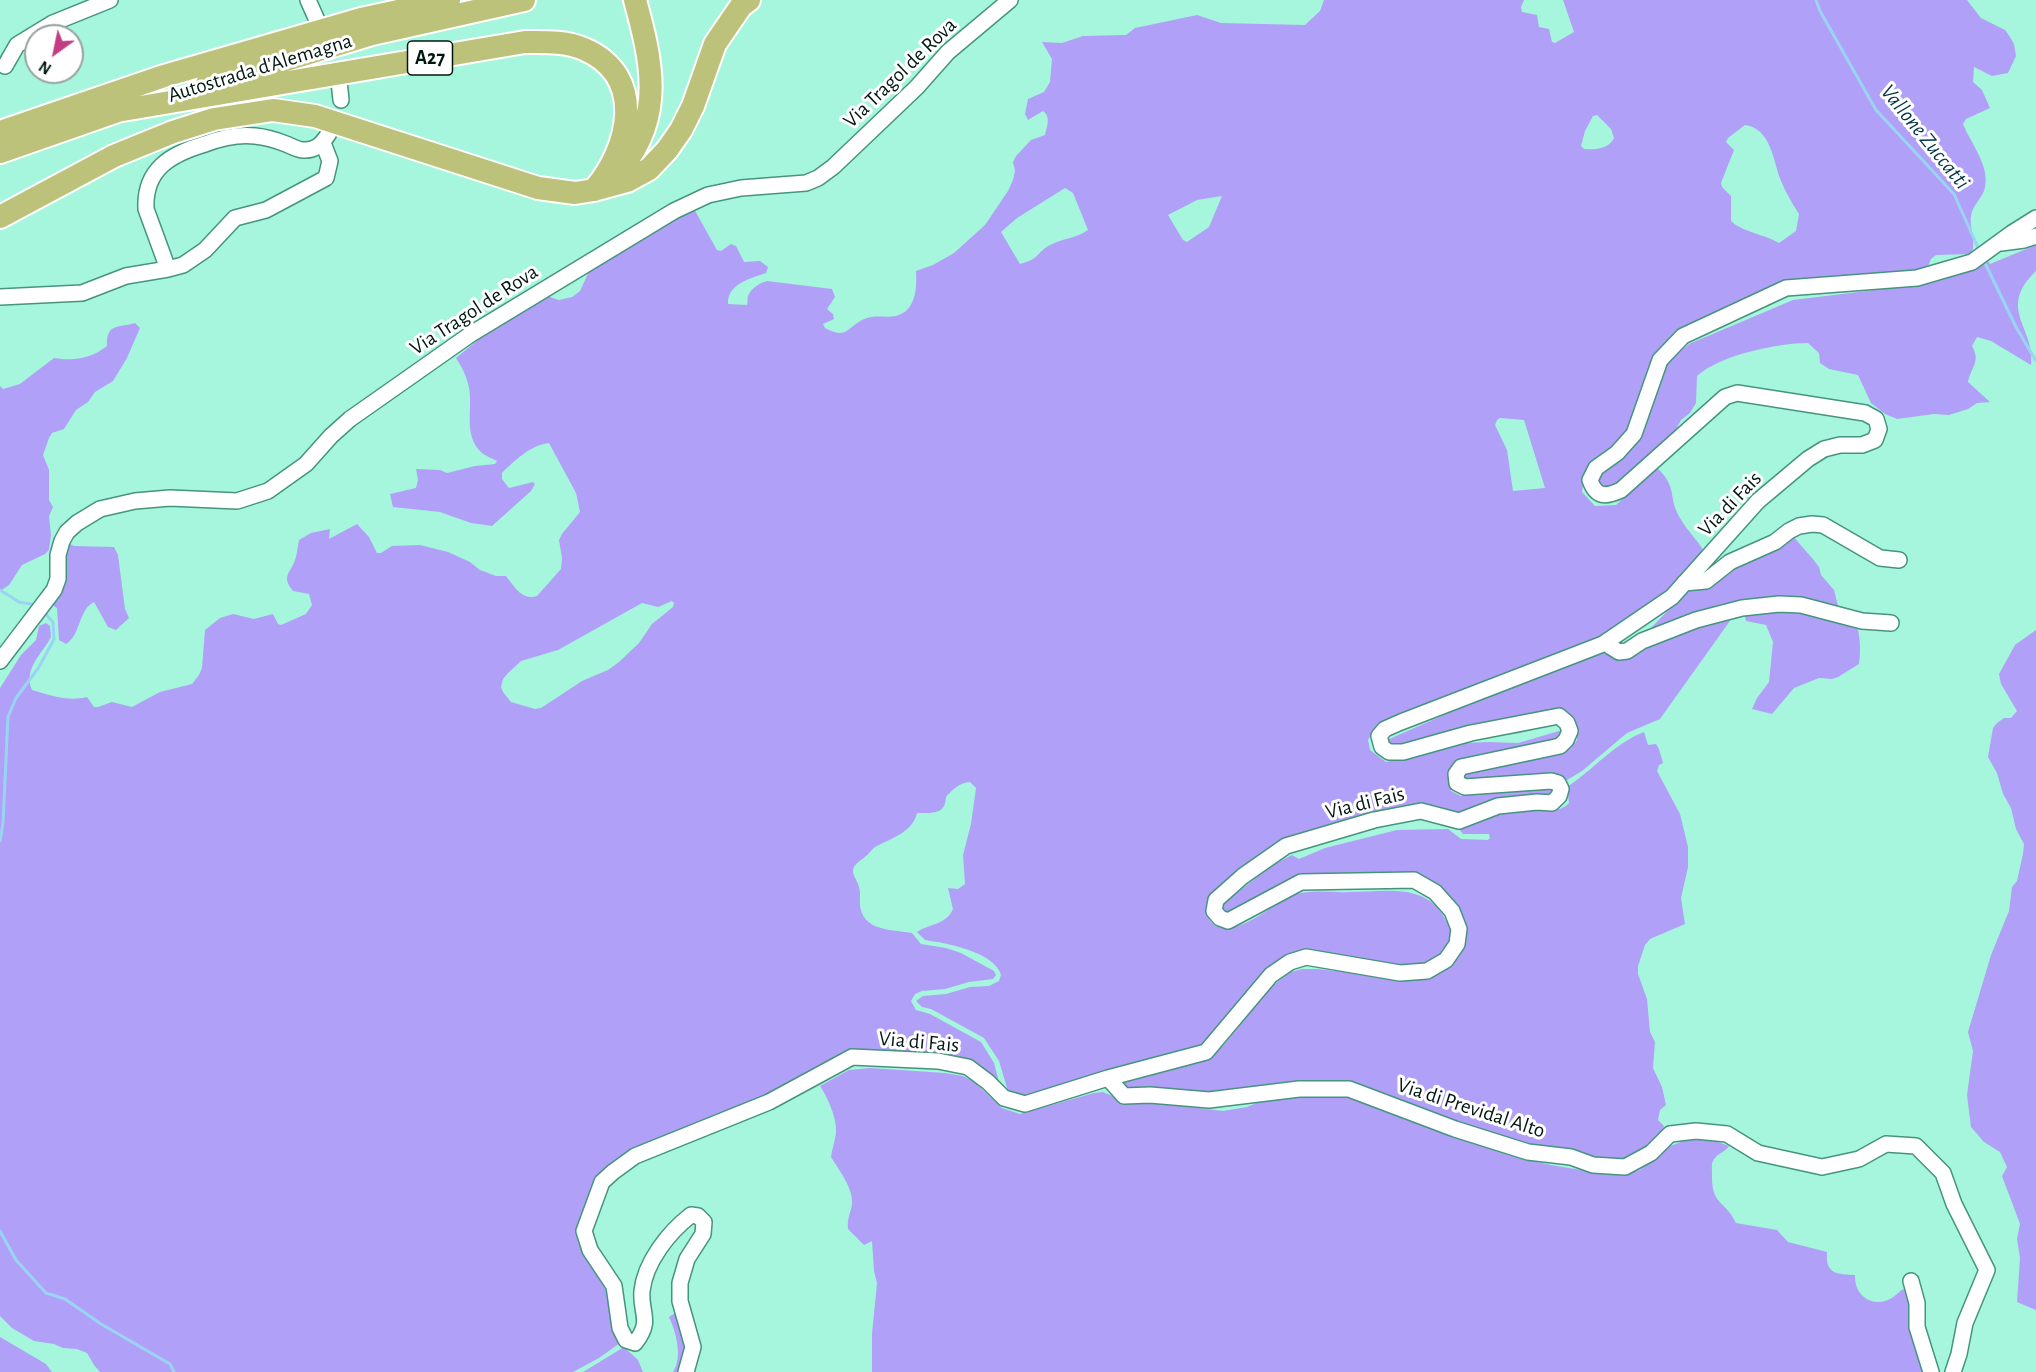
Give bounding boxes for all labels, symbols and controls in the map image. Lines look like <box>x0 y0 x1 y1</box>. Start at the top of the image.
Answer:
street label: Via Tragol de Rova <box>838 13 962 133</box>
north arrow <box>24 24 84 84</box>
street label: Autostrada d'Alemagna <box>165 28 355 108</box>
road number: A27 <box>408 41 452 75</box>
text: N <box>36 58 54 77</box>
water label: Vallone Zuccatti <box>1875 79 1975 195</box>
street label: Via Tragol de Rova <box>405 259 543 361</box>
street label: Via di Fais <box>1693 466 1767 542</box>
street label: Via di Fais <box>1323 781 1407 825</box>
street label: Via di Fais <box>878 1026 960 1058</box>
street label: Via di Previdal Alto <box>1394 1072 1548 1144</box>

